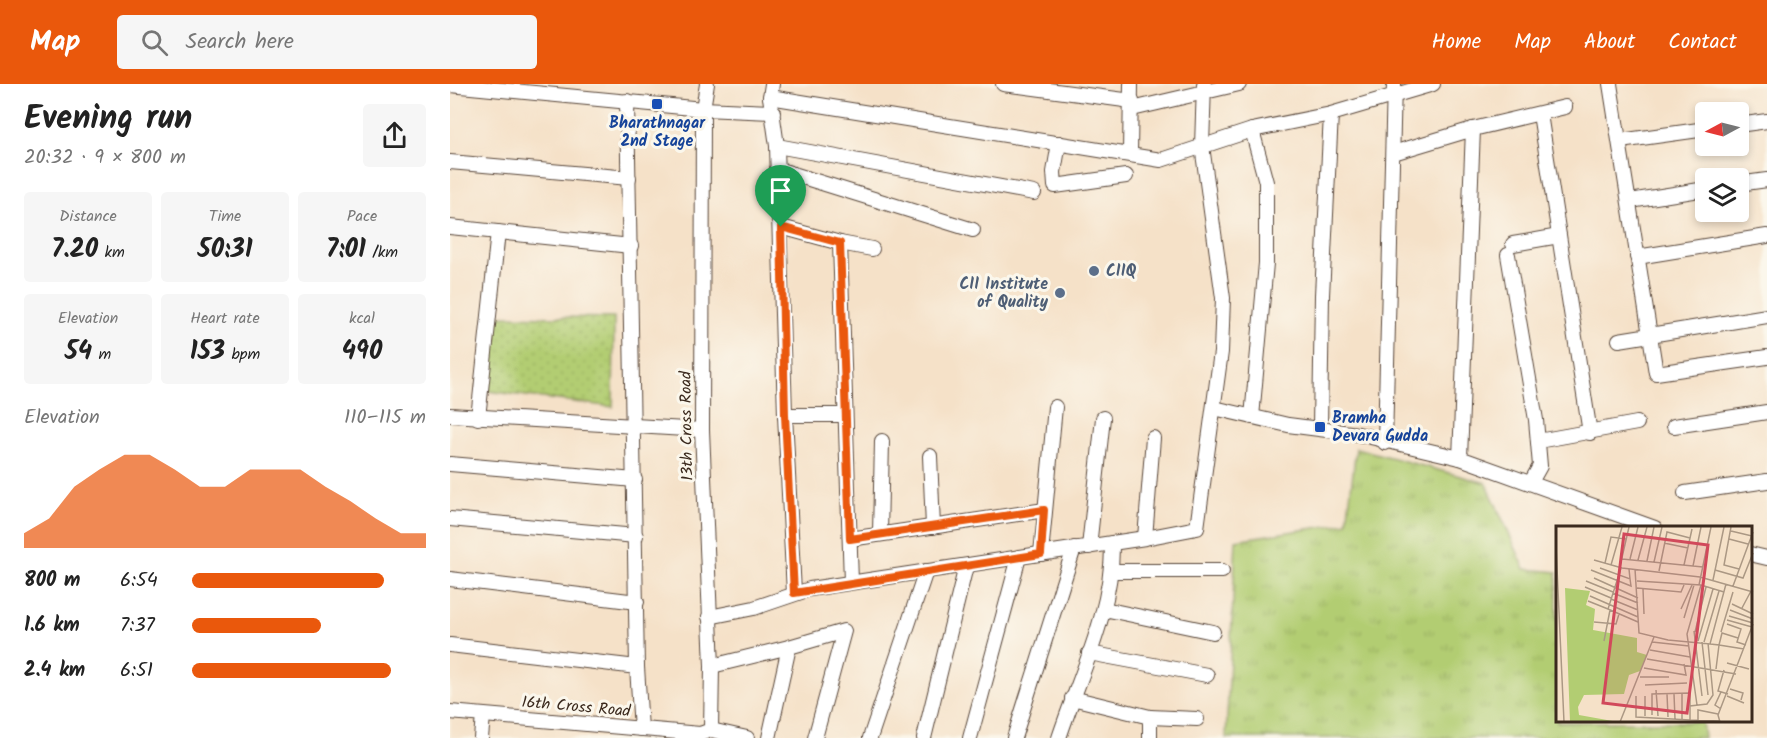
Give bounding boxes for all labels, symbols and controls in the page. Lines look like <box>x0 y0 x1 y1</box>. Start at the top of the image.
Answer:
search box <box>117 15 537 69</box>
text: Map <box>30 20 81 65</box>
text: Search here <box>186 25 294 60</box>
icon: search <box>138 26 171 59</box>
text: Home <box>1432 26 1481 59</box>
text: Map <box>1514 26 1551 59</box>
text: About <box>1584 26 1635 59</box>
text: Contact <box>1668 26 1737 59</box>
text: Evening run <box>24 93 192 146</box>
marker: Bharathnagar 2nd Stage <box>650 97 664 111</box>
north arrow <box>1695 102 1749 156</box>
map controls <box>1695 102 1749 222</box>
button: share <box>363 104 426 167</box>
place label: Bharathnagar 2nd Stage <box>609 111 706 154</box>
text: 20:32 · 9 × 800 m <box>24 142 186 174</box>
pin <box>755 165 806 227</box>
button: layers <box>1695 168 1749 222</box>
icon: arrive <box>764 174 797 207</box>
text: Distance <box>59 204 117 229</box>
text: Time <box>209 204 241 229</box>
text: Pace <box>347 204 377 229</box>
text: 7.20 <box>51 229 98 271</box>
text: 50:31 <box>198 229 252 271</box>
text: 7:01 <box>326 229 366 271</box>
text: km <box>98 240 125 265</box>
text: /km <box>366 240 398 265</box>
place label: CIIQ <box>1106 259 1137 284</box>
marker: CIIQ <box>1087 264 1101 278</box>
place label: CII Institute of Quality <box>959 272 1049 315</box>
marker: CII Institute of Quality <box>1053 286 1067 300</box>
text: Elevation <box>58 306 118 331</box>
text: Heart rate <box>190 306 260 331</box>
text: kcal <box>349 306 375 331</box>
text: 54 <box>65 331 92 373</box>
text: 153 <box>190 331 225 373</box>
text: 490 <box>342 331 382 373</box>
text: m <box>92 342 111 367</box>
text: bpm <box>225 342 260 367</box>
street label: 13th Cross Road <box>674 370 700 481</box>
text: Elevation <box>24 402 100 434</box>
text: 110–115 m <box>344 402 426 434</box>
place label: Bramha Devara Gudda <box>1332 406 1428 449</box>
marker: Bramha Devara Gudda <box>1313 420 1327 434</box>
inset map <box>1556 526 1752 723</box>
text: 800 m <box>24 565 80 597</box>
text: 6:54 <box>120 565 158 597</box>
text: 1.6 km <box>24 610 80 642</box>
text: 7:37 <box>120 610 155 642</box>
text: 2.4 km <box>24 655 85 687</box>
text: 6:51 <box>120 655 153 687</box>
street label: 16th Cross Road <box>520 690 633 724</box>

